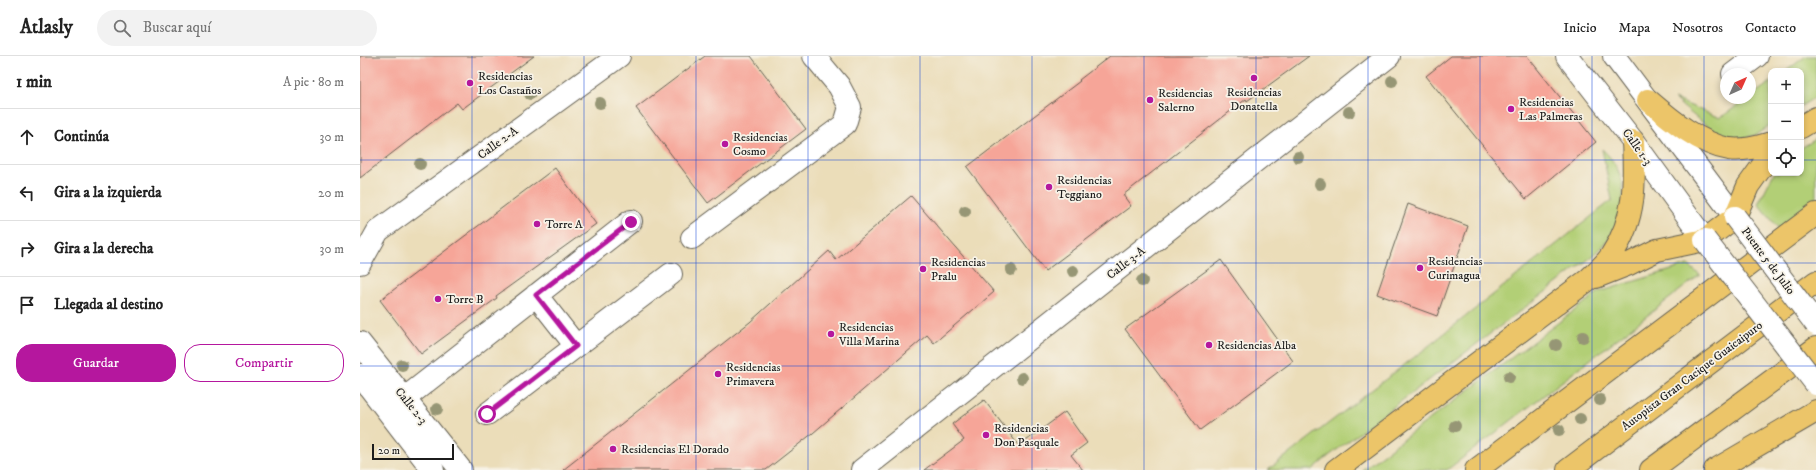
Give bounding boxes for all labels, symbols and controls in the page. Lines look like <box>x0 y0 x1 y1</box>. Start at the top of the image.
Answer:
search box <box>97 10 377 46</box>
text: Atlasly <box>20 16 73 39</box>
icon: search <box>111 17 133 39</box>
text: Buscar aquí <box>143 18 211 37</box>
text: Inicio <box>1563 19 1596 37</box>
text: Mapa <box>1618 19 1650 37</box>
text: Nosotros <box>1672 19 1723 37</box>
text: Contacto <box>1745 19 1796 37</box>
north arrow <box>1720 68 1756 104</box>
map controls <box>1768 68 1804 176</box>
button: + <box>1768 68 1804 104</box>
place label: Residencias Los Castaños <box>478 69 541 98</box>
text: 1 min <box>16 71 52 93</box>
marker: Residencias Donatella <box>1249 73 1259 83</box>
text: A pie · 80 m <box>283 74 344 90</box>
marker: Residencias Los Castaños <box>465 78 475 88</box>
place label: Residencias Donatella <box>1227 85 1281 114</box>
place label: Residencias Salerno <box>1158 86 1213 115</box>
marker: Residencias Salerno <box>1145 95 1155 105</box>
place label: Residencias Las Palmeras <box>1519 95 1583 124</box>
marker: Residencias Las Palmeras <box>1506 104 1516 114</box>
button: − <box>1768 104 1804 140</box>
street label: Calle 2-A <box>475 123 521 163</box>
icon: ahead <box>16 126 38 148</box>
street label: Calle 1-3 <box>1619 126 1655 168</box>
text: Continúa <box>54 127 109 146</box>
text: 30 m <box>320 129 344 145</box>
place label: Residencias Cosmo <box>733 130 788 159</box>
marker: Residencias Cosmo <box>720 139 730 149</box>
button: locate <box>1768 140 1804 176</box>
place label: Residencias Teggiano <box>1057 173 1112 202</box>
icon: left <box>16 182 38 204</box>
marker: Residencias Teggiano <box>1044 182 1054 192</box>
text: Gira a la izquierda <box>54 183 162 202</box>
text: 20 m <box>318 185 344 201</box>
route end <box>622 213 640 231</box>
place label: Torre A <box>545 217 583 232</box>
marker: Torre A <box>532 219 542 229</box>
street label: Puente 5 de Julio <box>1738 224 1798 298</box>
icon: right <box>16 238 38 260</box>
text: Gira a la derecha <box>54 239 153 258</box>
text: 30 m <box>320 241 344 257</box>
street label: Calle 3-A <box>1104 243 1149 283</box>
place label: Residencias Curimagua <box>1428 254 1483 283</box>
place label: Residencias Pralu <box>931 255 986 284</box>
marker: Residencias Curimagua <box>1415 263 1425 273</box>
marker: Residencias Pralu <box>918 264 928 274</box>
place label: Torre B <box>446 292 484 307</box>
icon: arrive <box>16 294 38 316</box>
marker: Torre B <box>433 294 443 304</box>
text: Llegada al destino <box>54 295 163 314</box>
street label: Autopista Gran Cacique Guaicaipuro <box>1618 318 1766 434</box>
place label: Residencias Villa Marina <box>838 320 900 349</box>
marker: Residencias Villa Marina <box>826 329 836 339</box>
place label: Residencias Alba <box>1217 338 1297 353</box>
marker: Residencias Alba <box>1204 340 1214 350</box>
button: Guardar <box>16 344 176 382</box>
button: Compartir <box>184 344 344 382</box>
place label: Residencias Primavera <box>726 360 781 389</box>
marker: Residencias Primavera <box>713 369 723 379</box>
street label: Calle 2-3 <box>392 385 430 427</box>
route start <box>478 405 496 423</box>
place label: Residencias Don Pasquale <box>994 421 1059 450</box>
marker: Residencias Don Pasquale <box>981 430 991 440</box>
scale bar <box>372 442 454 461</box>
place label: Residencias El Dorado <box>621 442 729 457</box>
text: 20 m <box>378 444 400 458</box>
marker: Residencias El Dorado <box>608 444 618 454</box>

